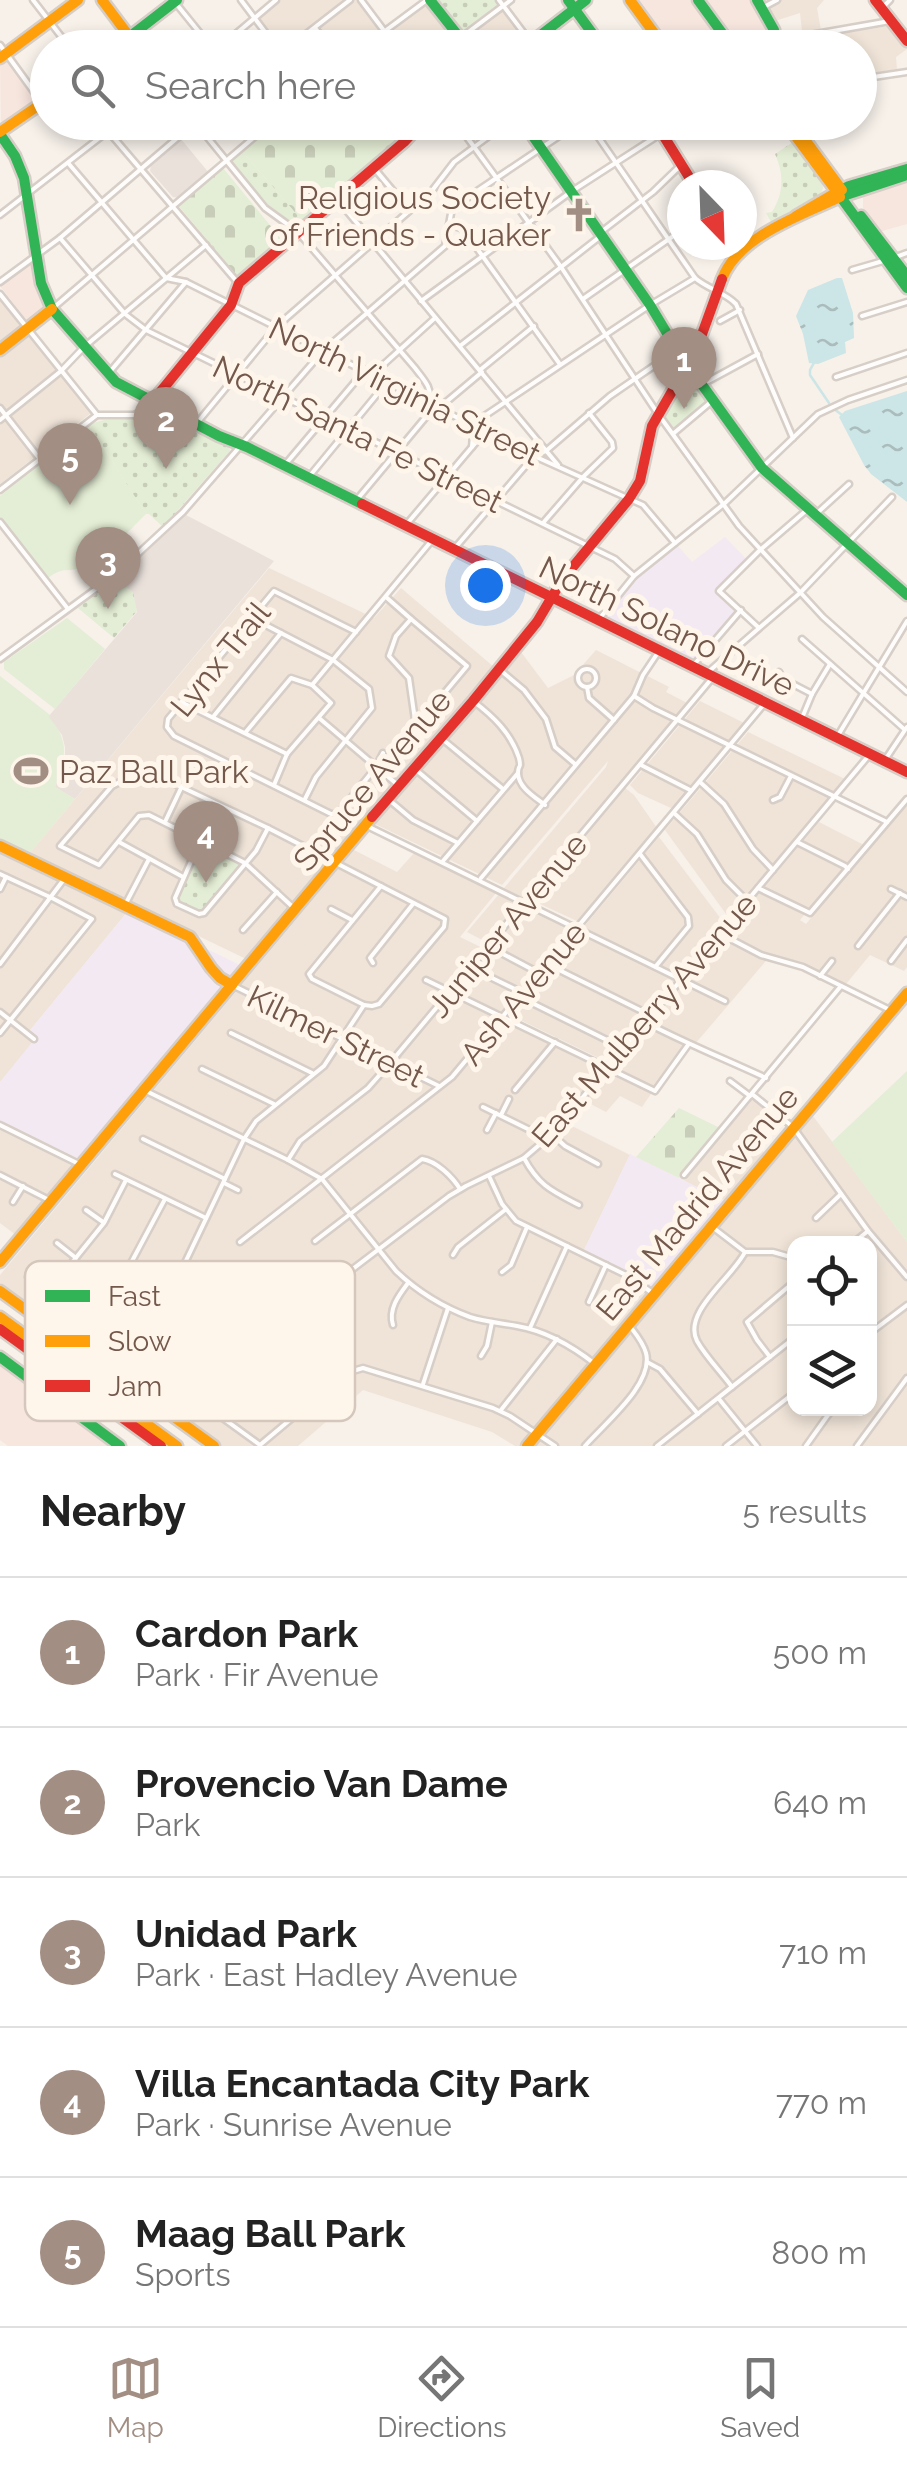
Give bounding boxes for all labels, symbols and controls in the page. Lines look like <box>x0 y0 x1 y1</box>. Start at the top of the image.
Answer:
search box <box>30 30 877 140</box>
icon: search <box>65 58 120 113</box>
text: Search here <box>145 63 356 108</box>
north arrow <box>667 170 757 260</box>
place label: Religious Society of Friends - Quaker <box>269 179 551 253</box>
church icon: Religious Society of Friends - Quaker <box>560 196 598 234</box>
street label: North Virginia Street <box>263 309 547 473</box>
pin: 1 <box>652 326 716 409</box>
street label: North Santa Fe Street <box>207 348 509 520</box>
pin: 2 <box>134 386 198 469</box>
pin: 5 <box>38 422 102 505</box>
pin: 3 <box>76 526 140 609</box>
street label: North Solano Drive <box>533 548 801 704</box>
your location <box>460 560 511 611</box>
street label: Lynx Trail <box>163 594 277 724</box>
street label: Spruce Avenue <box>285 682 459 878</box>
sports icon: Paz Ball Park <box>12 752 50 790</box>
place label: Paz Ball Park <box>59 753 249 790</box>
pin: 4 <box>174 800 238 883</box>
street label: Juniper Avenue <box>419 826 595 1024</box>
street label: East Mulberry Avenue <box>524 886 764 1154</box>
street label: Ash Avenue <box>453 914 593 1072</box>
street label: Kilmer Street <box>242 977 431 1095</box>
street label: East Madrid Avenue <box>588 1078 806 1328</box>
map controls <box>787 1236 877 1416</box>
button: locate <box>787 1236 877 1326</box>
legend <box>25 1261 355 1421</box>
text: Fast <box>108 1280 161 1313</box>
text: Slow <box>108 1325 172 1358</box>
button: layers <box>787 1326 877 1416</box>
text: Jam <box>108 1370 162 1403</box>
text: Nearby <box>40 1487 186 1536</box>
text: 5 results <box>743 1493 867 1530</box>
text: Cardon Park <box>135 1611 358 1656</box>
text: 1 <box>65 1634 80 1671</box>
text: 500 m <box>773 1634 867 1671</box>
text: Park · Fir Avenue <box>135 1656 379 1693</box>
text: Provencio Van Dame <box>135 1761 508 1806</box>
text: 2 <box>63 1784 82 1821</box>
text: 640 m <box>773 1784 867 1821</box>
text: Park <box>135 1806 200 1843</box>
text: Unidad Park <box>135 1911 357 1956</box>
text: 3 <box>64 1934 81 1971</box>
text: 710 m <box>779 1934 867 1971</box>
text: Park · East Hadley Avenue <box>135 1956 518 1993</box>
text: Villa Encantada City Park <box>135 2061 590 2106</box>
text: 4 <box>63 2084 82 2121</box>
text: 770 m <box>776 2084 867 2121</box>
text: Park · Sunrise Avenue <box>135 2106 452 2143</box>
text: Maag Ball Park <box>135 2211 405 2256</box>
text: 5 <box>64 2234 81 2271</box>
text: 800 m <box>771 2234 867 2271</box>
text: Sports <box>135 2256 231 2293</box>
tab: Map <box>107 2351 164 2444</box>
tab: Directions <box>377 2351 507 2444</box>
tab: Saved <box>720 2351 800 2444</box>

